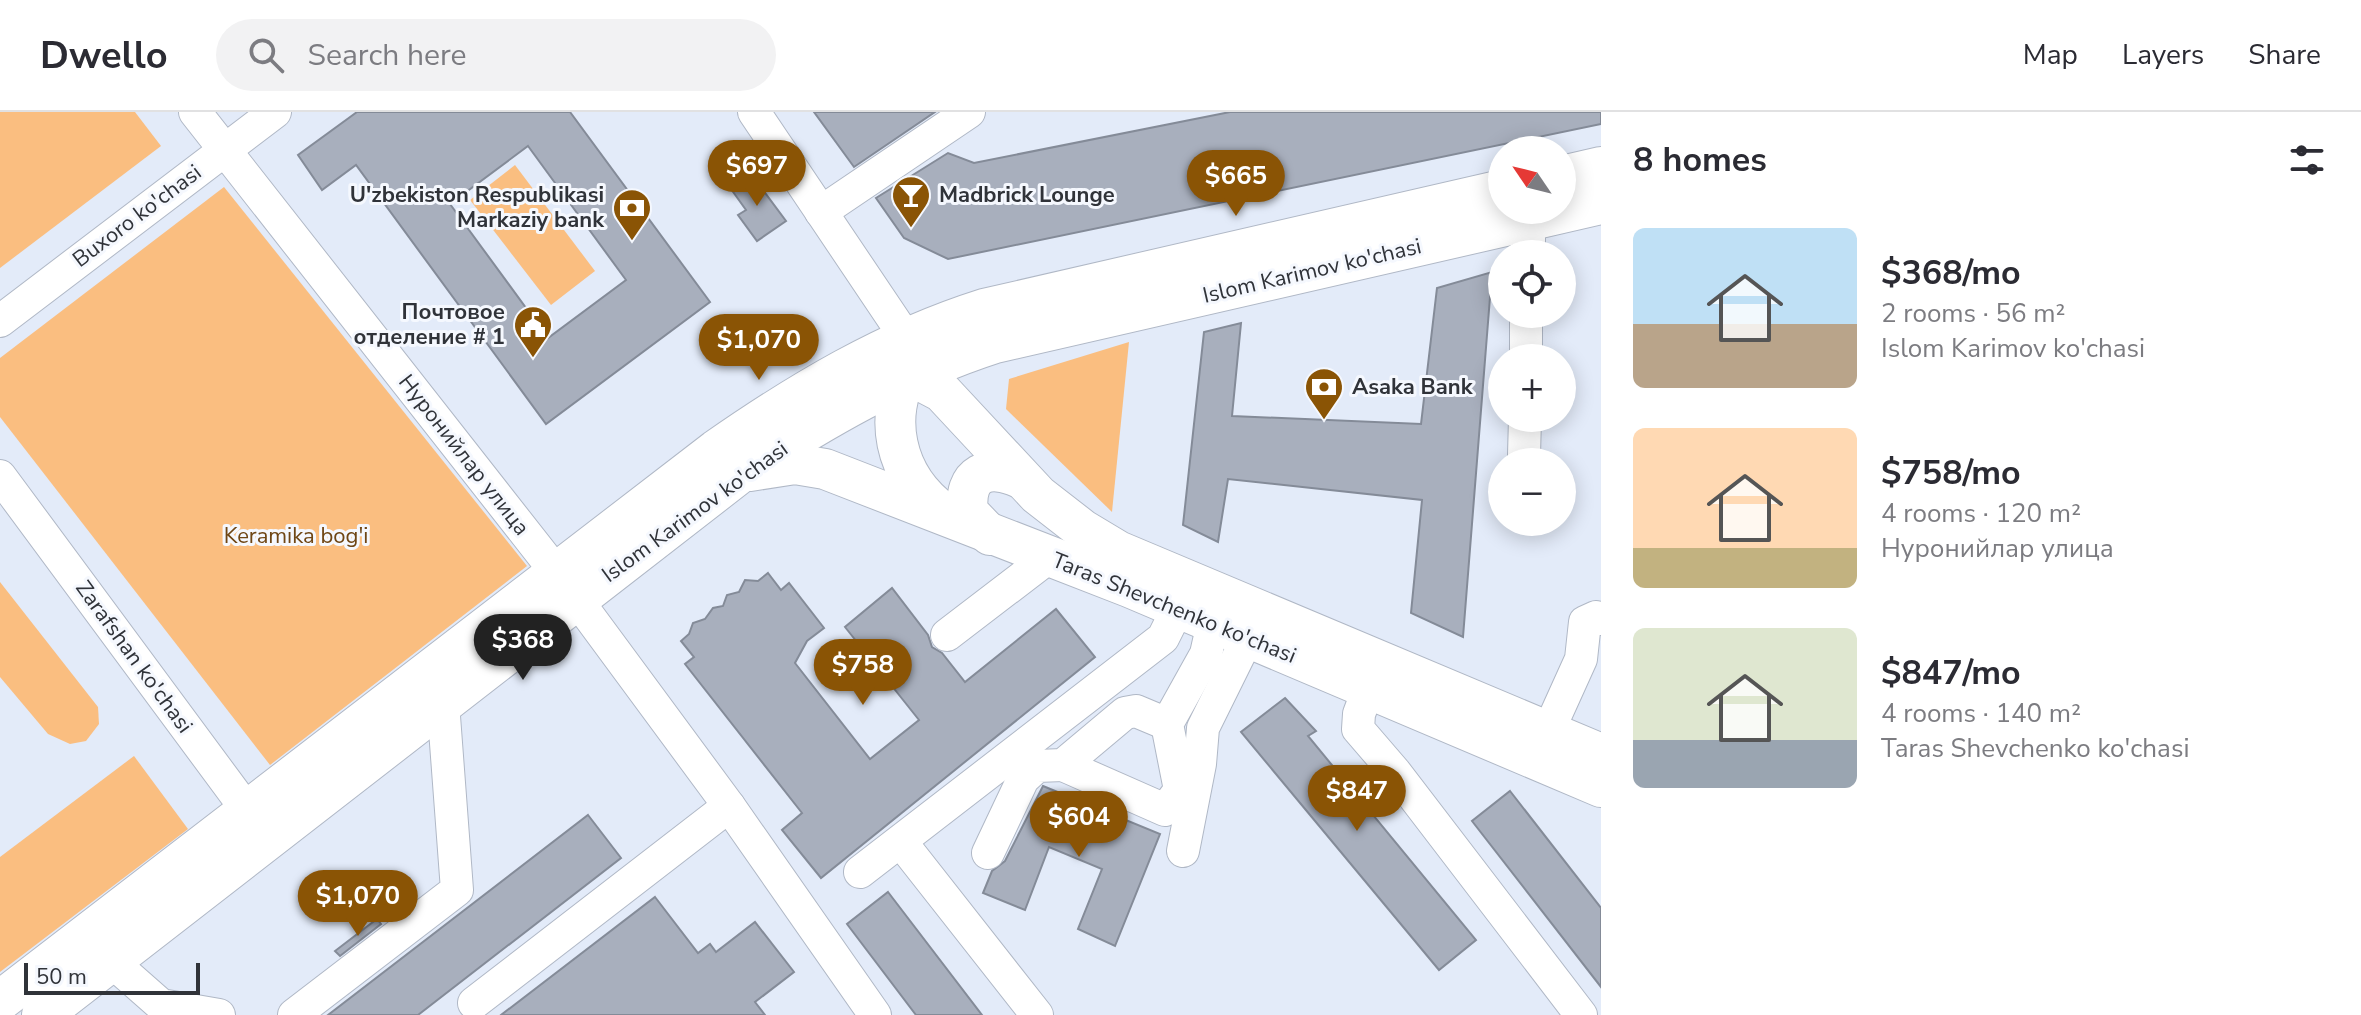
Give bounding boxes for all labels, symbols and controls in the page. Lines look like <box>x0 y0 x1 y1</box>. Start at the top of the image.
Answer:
search box <box>216 19 776 91</box>
text: Dwello <box>40 30 168 81</box>
icon: search <box>244 33 288 77</box>
text: Search here <box>308 35 467 76</box>
text: Map <box>2023 36 2078 74</box>
text: Layers <box>2122 36 2204 74</box>
text: Share <box>2248 36 2321 74</box>
north arrow <box>1488 136 1576 224</box>
map controls <box>1488 136 1576 536</box>
text: 8 homes <box>1633 137 1767 183</box>
icon: filters <box>2285 138 2329 182</box>
pin: $697 <box>710 140 804 208</box>
text: $697 <box>726 148 788 183</box>
pin: $665 <box>1189 150 1283 218</box>
street label: Buxoro ko'chasi <box>66 158 208 274</box>
text: $665 <box>1205 158 1267 193</box>
bar icon: Madbrick Lounge <box>890 174 932 229</box>
place label: U'zbekiston Respublikasi Markaziy bank <box>350 180 605 235</box>
place label: Madbrick Lounge <box>939 180 1115 210</box>
bank icon: U'zbekiston Respublikasi Markaziy bank <box>611 187 653 242</box>
street label: Islom Karimov ko'chasi <box>1200 231 1424 311</box>
button: locate <box>1488 240 1576 328</box>
text: $368/mo <box>1881 250 2021 296</box>
icon: home <box>1697 260 1793 356</box>
text: 2 rooms · 56 m² <box>1881 296 2065 331</box>
place label: Почтовое отделение # 1 <box>353 297 505 352</box>
public building icon: Почтовое отделение # 1 <box>512 304 554 359</box>
pin: $1,070 <box>694 314 824 382</box>
text: $1,070 <box>717 322 801 357</box>
text: Islom Karimov ko'chasi <box>1881 331 2145 366</box>
button: + <box>1488 344 1576 432</box>
bank icon: Asaka Bank <box>1303 366 1345 421</box>
street label: Нуронийлар улица <box>392 368 536 542</box>
place label: Asaka Bank <box>1352 372 1474 402</box>
street label: Islom Karimov ko'chasi <box>596 434 794 590</box>
button: − <box>1488 448 1576 536</box>
text: $758/mo <box>1881 450 2021 496</box>
icon: home <box>1697 460 1793 556</box>
text: 4 rooms · 120 m² <box>1881 496 2081 531</box>
park label: Keramika bog'i <box>224 521 368 551</box>
text: Нуронийлар улица <box>1881 531 2114 566</box>
street label: Taras Shevchenko ko'chasi <box>1047 545 1301 671</box>
street label: Zarafshan ko'chasi <box>68 575 200 739</box>
pin: $368 <box>476 614 570 682</box>
text: $368 <box>492 622 554 657</box>
pin: $758 <box>816 639 910 707</box>
text: $758 <box>832 647 894 682</box>
text: $847/mo <box>1881 650 2021 696</box>
icon: home <box>1697 660 1793 756</box>
text: 4 rooms · 140 m² <box>1881 696 2081 731</box>
text: Taras Shevchenko ko'chasi <box>1881 731 2189 766</box>
pin: $847 <box>1310 765 1404 833</box>
text: $847 <box>1326 773 1388 808</box>
pin: $604 <box>1032 791 1126 859</box>
text: $604 <box>1048 799 1110 834</box>
pin: $1,070 <box>293 870 423 938</box>
text: $1,070 <box>316 878 400 913</box>
scale bar <box>24 959 200 995</box>
text: 50 m <box>36 962 87 992</box>

